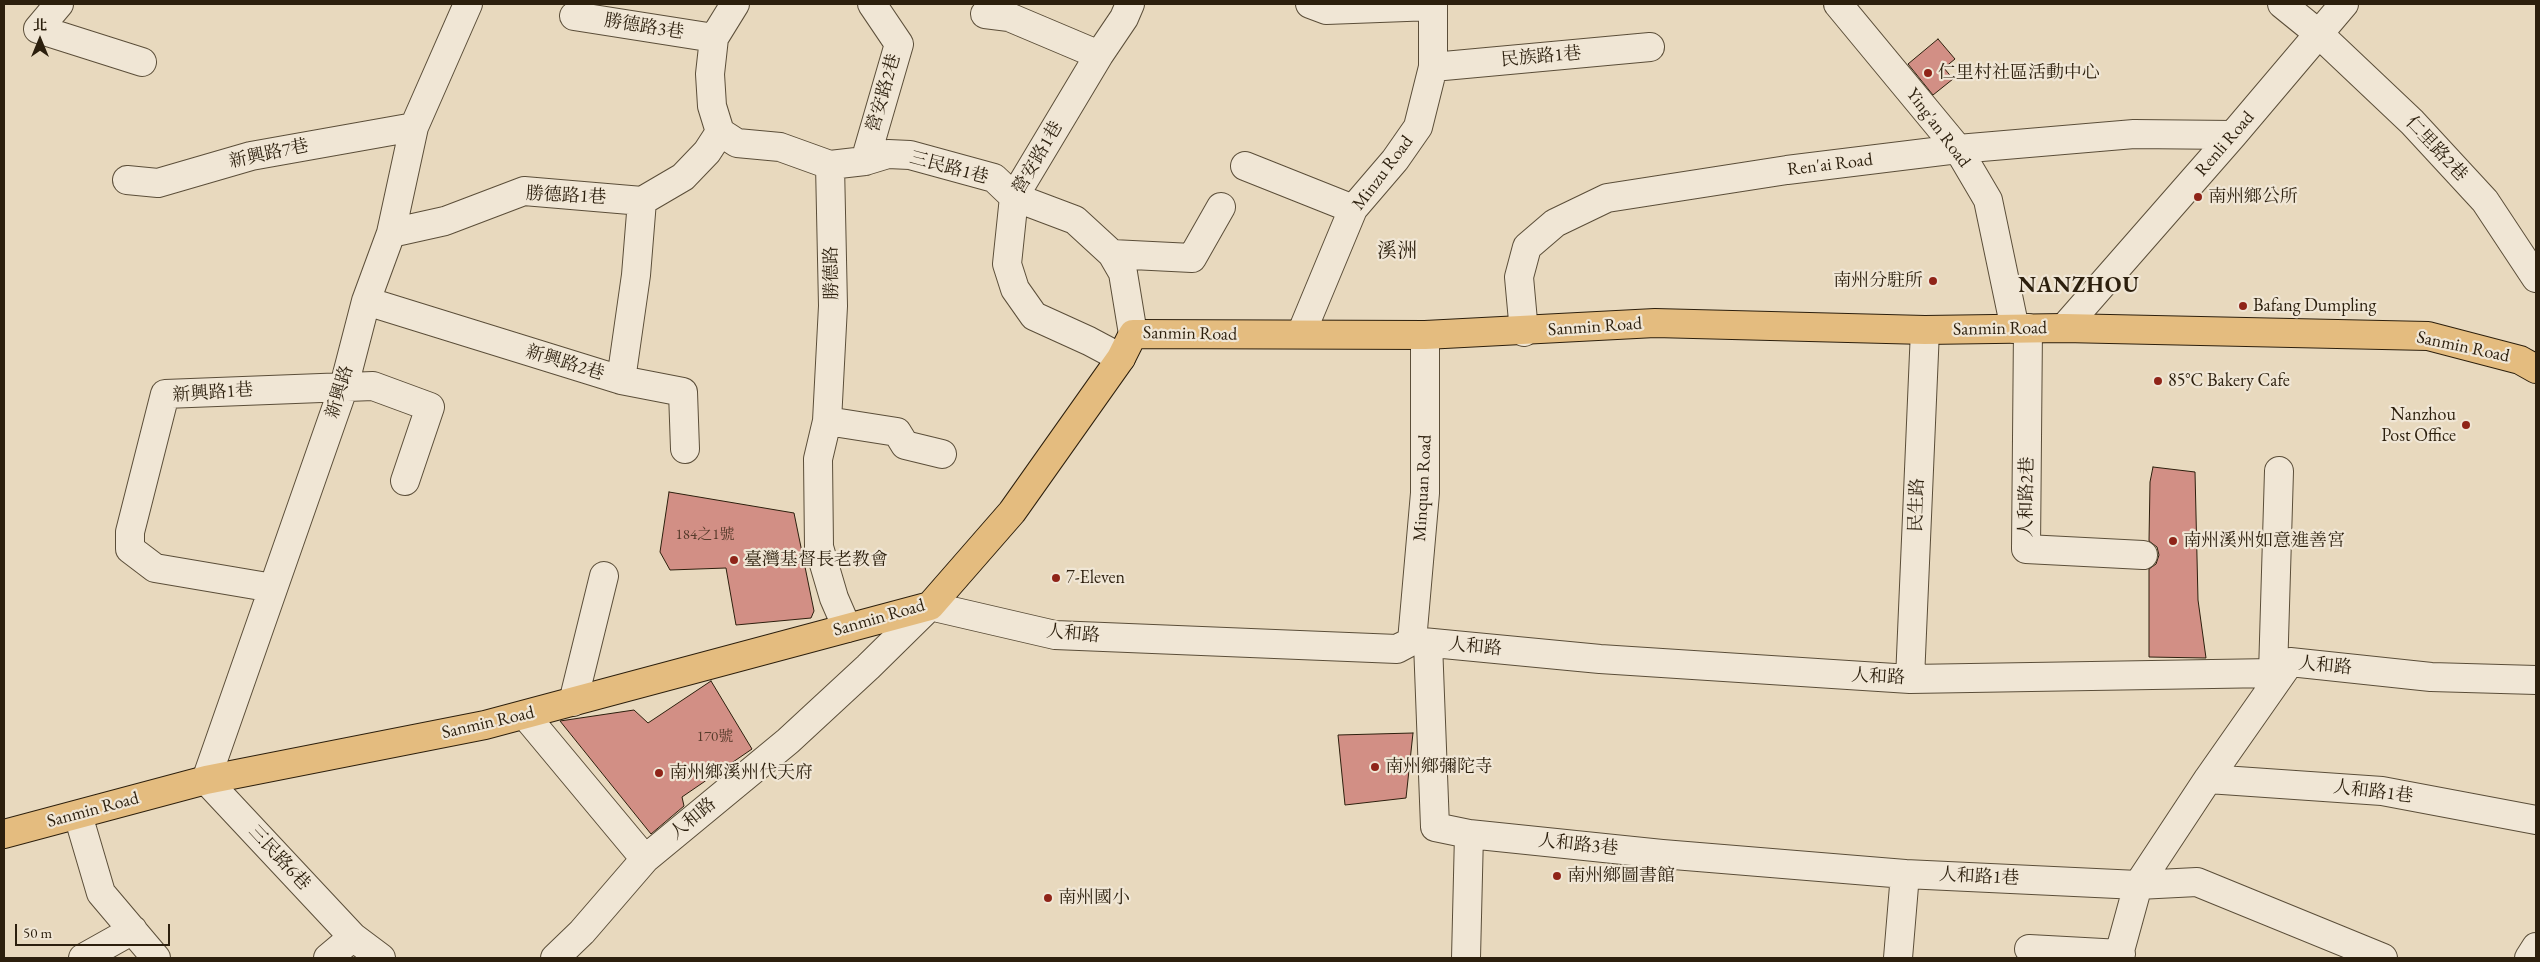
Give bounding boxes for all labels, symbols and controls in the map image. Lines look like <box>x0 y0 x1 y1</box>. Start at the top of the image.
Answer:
street label: 勝德路3巷 <box>602 10 686 44</box>
north arrow <box>15 15 65 65</box>
text: 北 <box>33 16 47 34</box>
street label: 民族路1巷 <box>1500 43 1582 71</box>
street label: 營安路2巷 <box>863 51 905 135</box>
place label: 仁里村社區活動中心 <box>1938 62 2100 84</box>
marker: 仁里村社區活動中心 <box>1922 67 1934 79</box>
street label: Ying'an Road <box>1901 84 1975 172</box>
street label: Renli Road <box>2191 107 2259 181</box>
street label: 仁里路2巷 <box>2401 112 2471 186</box>
street label: 營安路1巷 <box>1008 118 1068 198</box>
street label: Minzu Road <box>1348 131 1418 215</box>
street label: 新興路7巷 <box>227 135 311 173</box>
street label: 三民路1巷 <box>907 147 991 189</box>
street label: Ren'ai Road <box>1786 149 1874 181</box>
street label: 勝德路1巷 <box>525 183 607 209</box>
place label: 南州鄉公所 <box>2208 186 2298 208</box>
marker: 南州鄉公所 <box>2192 191 2204 203</box>
district label: 溪洲 <box>1377 240 1417 264</box>
street label: 勝德路 <box>821 246 843 300</box>
place label: 南州分駐所 <box>1833 270 1923 292</box>
district label: NANZHOU <box>2017 273 2141 299</box>
marker: 南州分駐所 <box>1927 275 1939 287</box>
place label: Bafang Dumpling <box>2253 295 2376 317</box>
marker: Bafang Dumpling <box>2237 300 2249 312</box>
street label: Sanmin Road <box>1547 313 1643 341</box>
street label: Sanmin Road <box>1953 317 2047 341</box>
street label: Sanmin Road <box>1143 322 1237 346</box>
street label: Sanmin Road <box>2415 327 2511 367</box>
street label: 新興路2巷 <box>523 341 607 385</box>
street label: 新興路 <box>322 363 358 421</box>
place label: 85°C Bakery Cafe <box>2168 370 2290 392</box>
marker: 85°C Bakery Cafe <box>2152 375 2164 387</box>
street label: 新興路1巷 <box>172 379 254 407</box>
place label: Nanzhou Post Office <box>2381 404 2456 446</box>
marker: Nanzhou Post Office <box>2460 419 2472 431</box>
street label: Minquan Road <box>1409 434 1437 542</box>
street label: 人和路2巷 <box>2015 456 2039 538</box>
street label: 民生路 <box>1905 478 1929 532</box>
house number: 184之1號 <box>676 526 734 544</box>
place label: 南州溪州如意進善宮 <box>2183 530 2345 552</box>
marker: 南州溪州如意進善宮 <box>2167 535 2179 547</box>
place label: 臺灣基督長老教會 <box>744 549 888 571</box>
marker: 臺灣基督長老教會 <box>728 554 740 566</box>
place label: 7-Eleven <box>1066 567 1125 589</box>
marker: 7-Eleven <box>1050 572 1062 584</box>
street label: Sanmin Road <box>831 595 927 641</box>
street label: 人和路 <box>1045 621 1101 647</box>
street label: 人和路 <box>1447 634 1503 660</box>
street label: 人和路 <box>2297 653 2353 679</box>
street label: 人和路 <box>1850 665 1906 689</box>
street label: Sanmin Road <box>440 702 536 744</box>
house number: 170號 <box>697 728 733 746</box>
place label: 南州鄉彌陀寺 <box>1385 756 1493 778</box>
marker: 南州鄉彌陀寺 <box>1369 761 1381 773</box>
place label: 南州鄉溪州代天府 <box>669 762 813 784</box>
marker: 南州鄉溪州代天府 <box>653 767 665 779</box>
street label: 人和路1巷 <box>2332 776 2414 808</box>
street label: Sanmin Road <box>45 787 141 833</box>
street label: 人和路 <box>665 793 721 845</box>
street label: 三民路6巷 <box>244 821 314 895</box>
street label: 人和路3巷 <box>1537 830 1619 860</box>
street label: 人和路1巷 <box>1938 864 2020 890</box>
place label: 南州鄉圖書館 <box>1567 865 1675 887</box>
marker: 南州鄉圖書館 <box>1551 870 1563 882</box>
place label: 南州國小 <box>1058 887 1130 909</box>
marker: 南州國小 <box>1042 892 1054 904</box>
scale bar <box>18 914 172 946</box>
text: 50 m <box>23 923 52 942</box>

